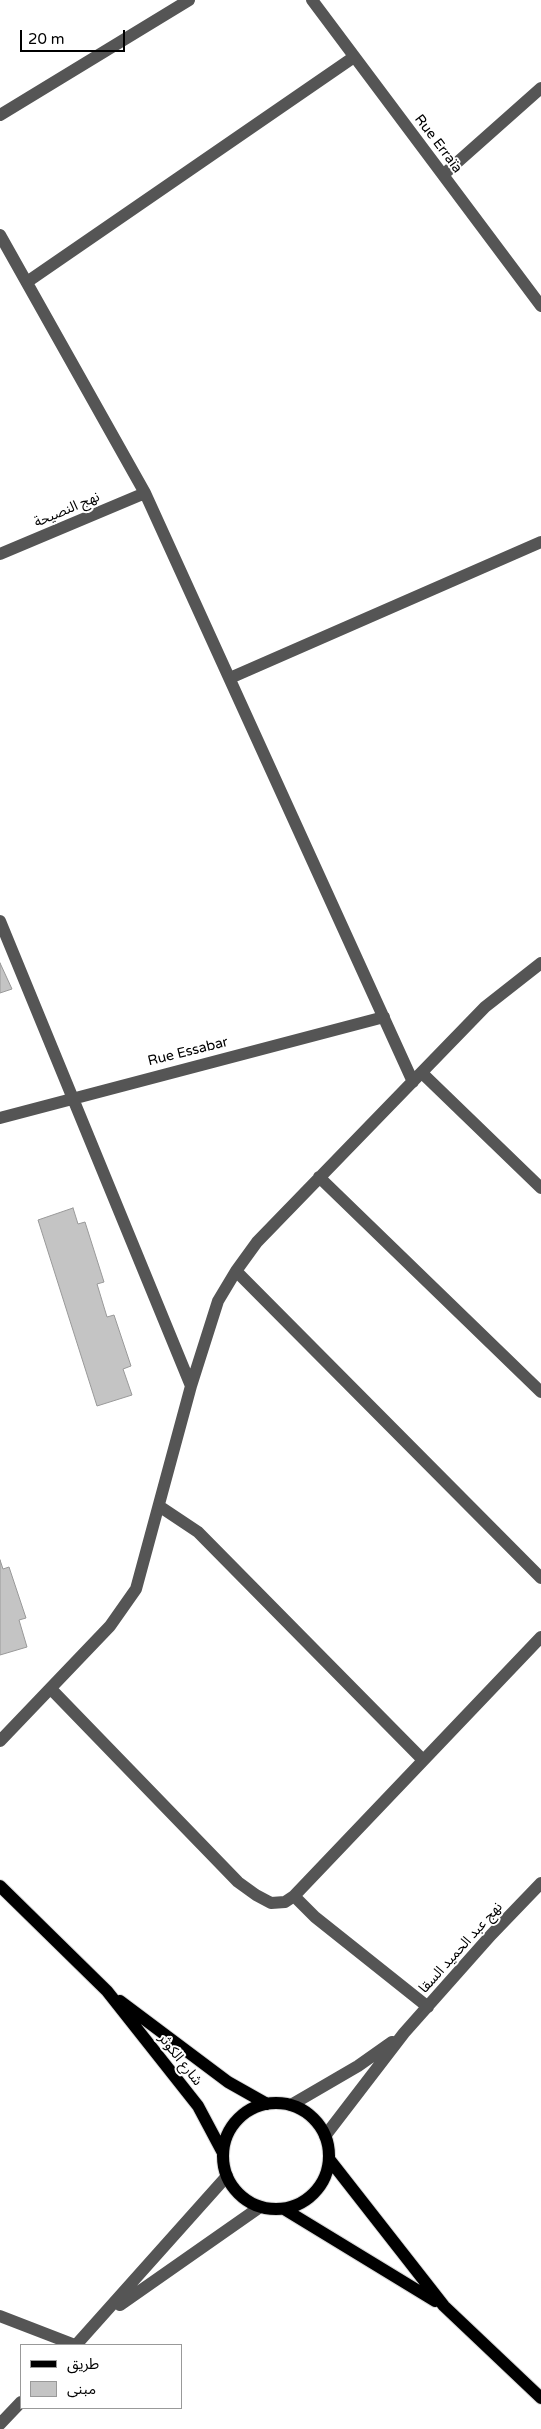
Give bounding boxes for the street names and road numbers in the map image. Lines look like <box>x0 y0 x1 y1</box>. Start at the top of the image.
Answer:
street label: Rue Erraïa <box>411 111 465 177</box>
street label: نهج النصيحة <box>32 489 102 531</box>
street label: Rue Essabar <box>146 1034 230 1070</box>
street label: نهج عبد الحميد السقا <box>416 1899 506 1997</box>
street label: شارع الكوثر <box>154 2031 206 2089</box>

